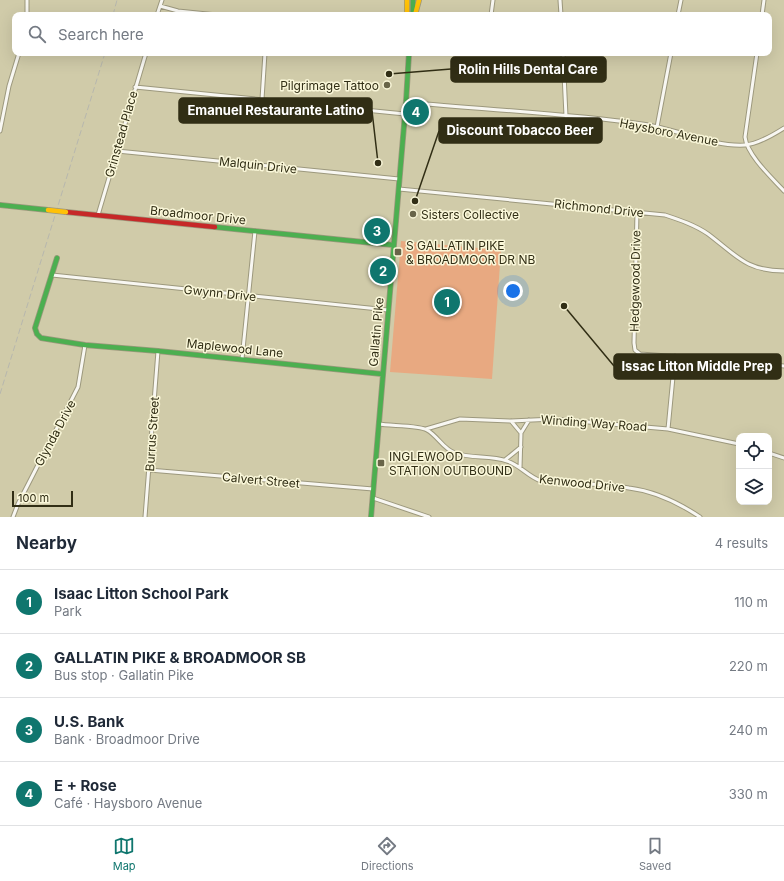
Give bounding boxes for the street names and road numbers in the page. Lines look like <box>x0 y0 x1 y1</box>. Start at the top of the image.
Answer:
street label: Grinstead Place <box>101 89 141 179</box>
street label: Haysboro Avenue <box>618 115 720 149</box>
street label: Malquin Drive <box>218 153 298 177</box>
street label: Richmond Drive <box>554 196 644 220</box>
street label: Broadmoor Drive <box>149 203 247 227</box>
street label: Hedgewood Drive <box>627 230 643 332</box>
street label: Gwynn Drive <box>183 282 257 304</box>
street label: Gallatin Pike <box>366 297 386 367</box>
street label: Maplewood Lane <box>186 335 284 361</box>
street label: Burrus Street <box>142 396 162 472</box>
street label: Glynda Drive <box>31 397 79 469</box>
street label: Winding Way Road <box>540 412 648 434</box>
street label: Calvert Street <box>222 469 300 491</box>
street label: Kenwood Drive <box>538 471 626 495</box>

